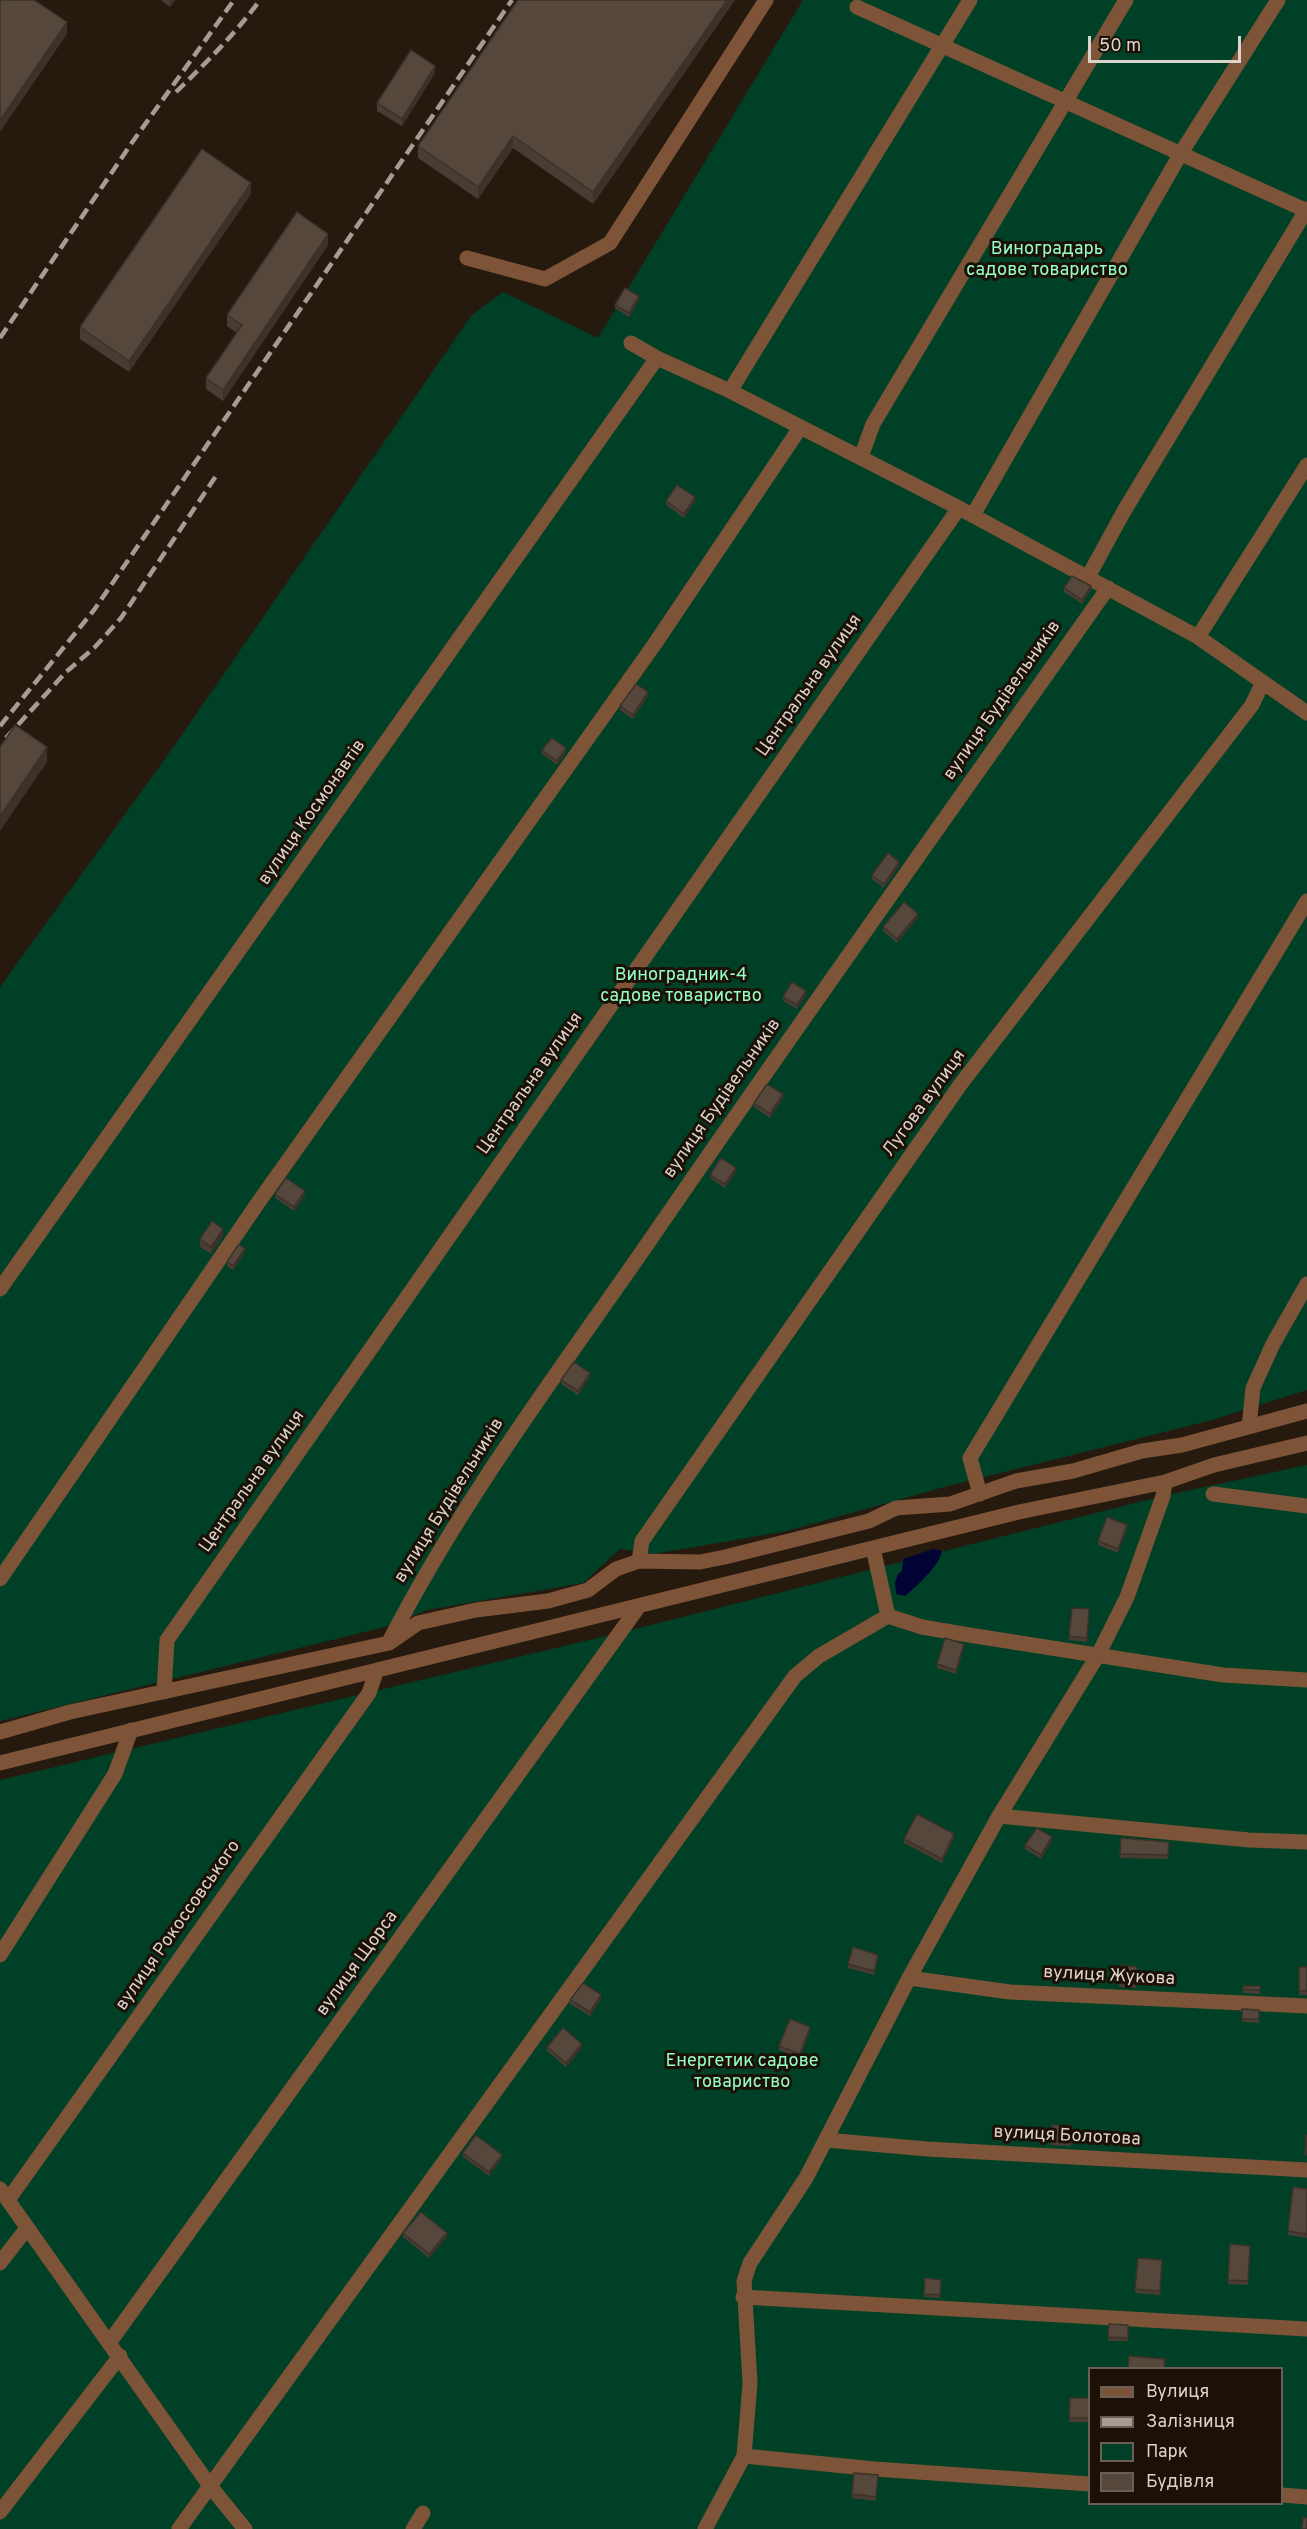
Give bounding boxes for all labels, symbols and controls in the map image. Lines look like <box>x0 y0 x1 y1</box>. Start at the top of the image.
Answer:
scale bar <box>1091 24 1244 62</box>
text: 50 m <box>1099 35 1141 58</box>
park label: Виноградарь садове товариство <box>966 239 1128 282</box>
street label: Центральна вулиця <box>753 611 867 761</box>
street label: вулиця Будівельників <box>940 617 1066 785</box>
street label: вулиця Космонавтів <box>255 736 371 890</box>
park label: Виноградник-4 садове товариство <box>600 965 762 1008</box>
street label: Центральна вулиця <box>474 1009 588 1159</box>
street label: вулиця Будівельників <box>660 1015 786 1183</box>
street label: Лугова вулиця <box>879 1046 971 1162</box>
street label: Центральна вулиця <box>196 1407 310 1557</box>
street label: вулиця Будівельників <box>391 1415 509 1587</box>
street label: вулиця Рокоссовського <box>112 1837 246 2015</box>
street label: вулиця Щорса <box>313 1907 403 2021</box>
street label: вулиця Жукова <box>1043 1963 1175 1991</box>
park label: Енергетик садове товариство <box>666 2051 818 2094</box>
street label: вулиця Болотова <box>993 2122 1141 2152</box>
legend <box>1088 2367 1283 2505</box>
text: Вулиця <box>1146 2381 1209 2404</box>
text: Залізниця <box>1146 2411 1235 2434</box>
text: Парк <box>1146 2441 1188 2464</box>
text: Будівля <box>1146 2471 1214 2494</box>

